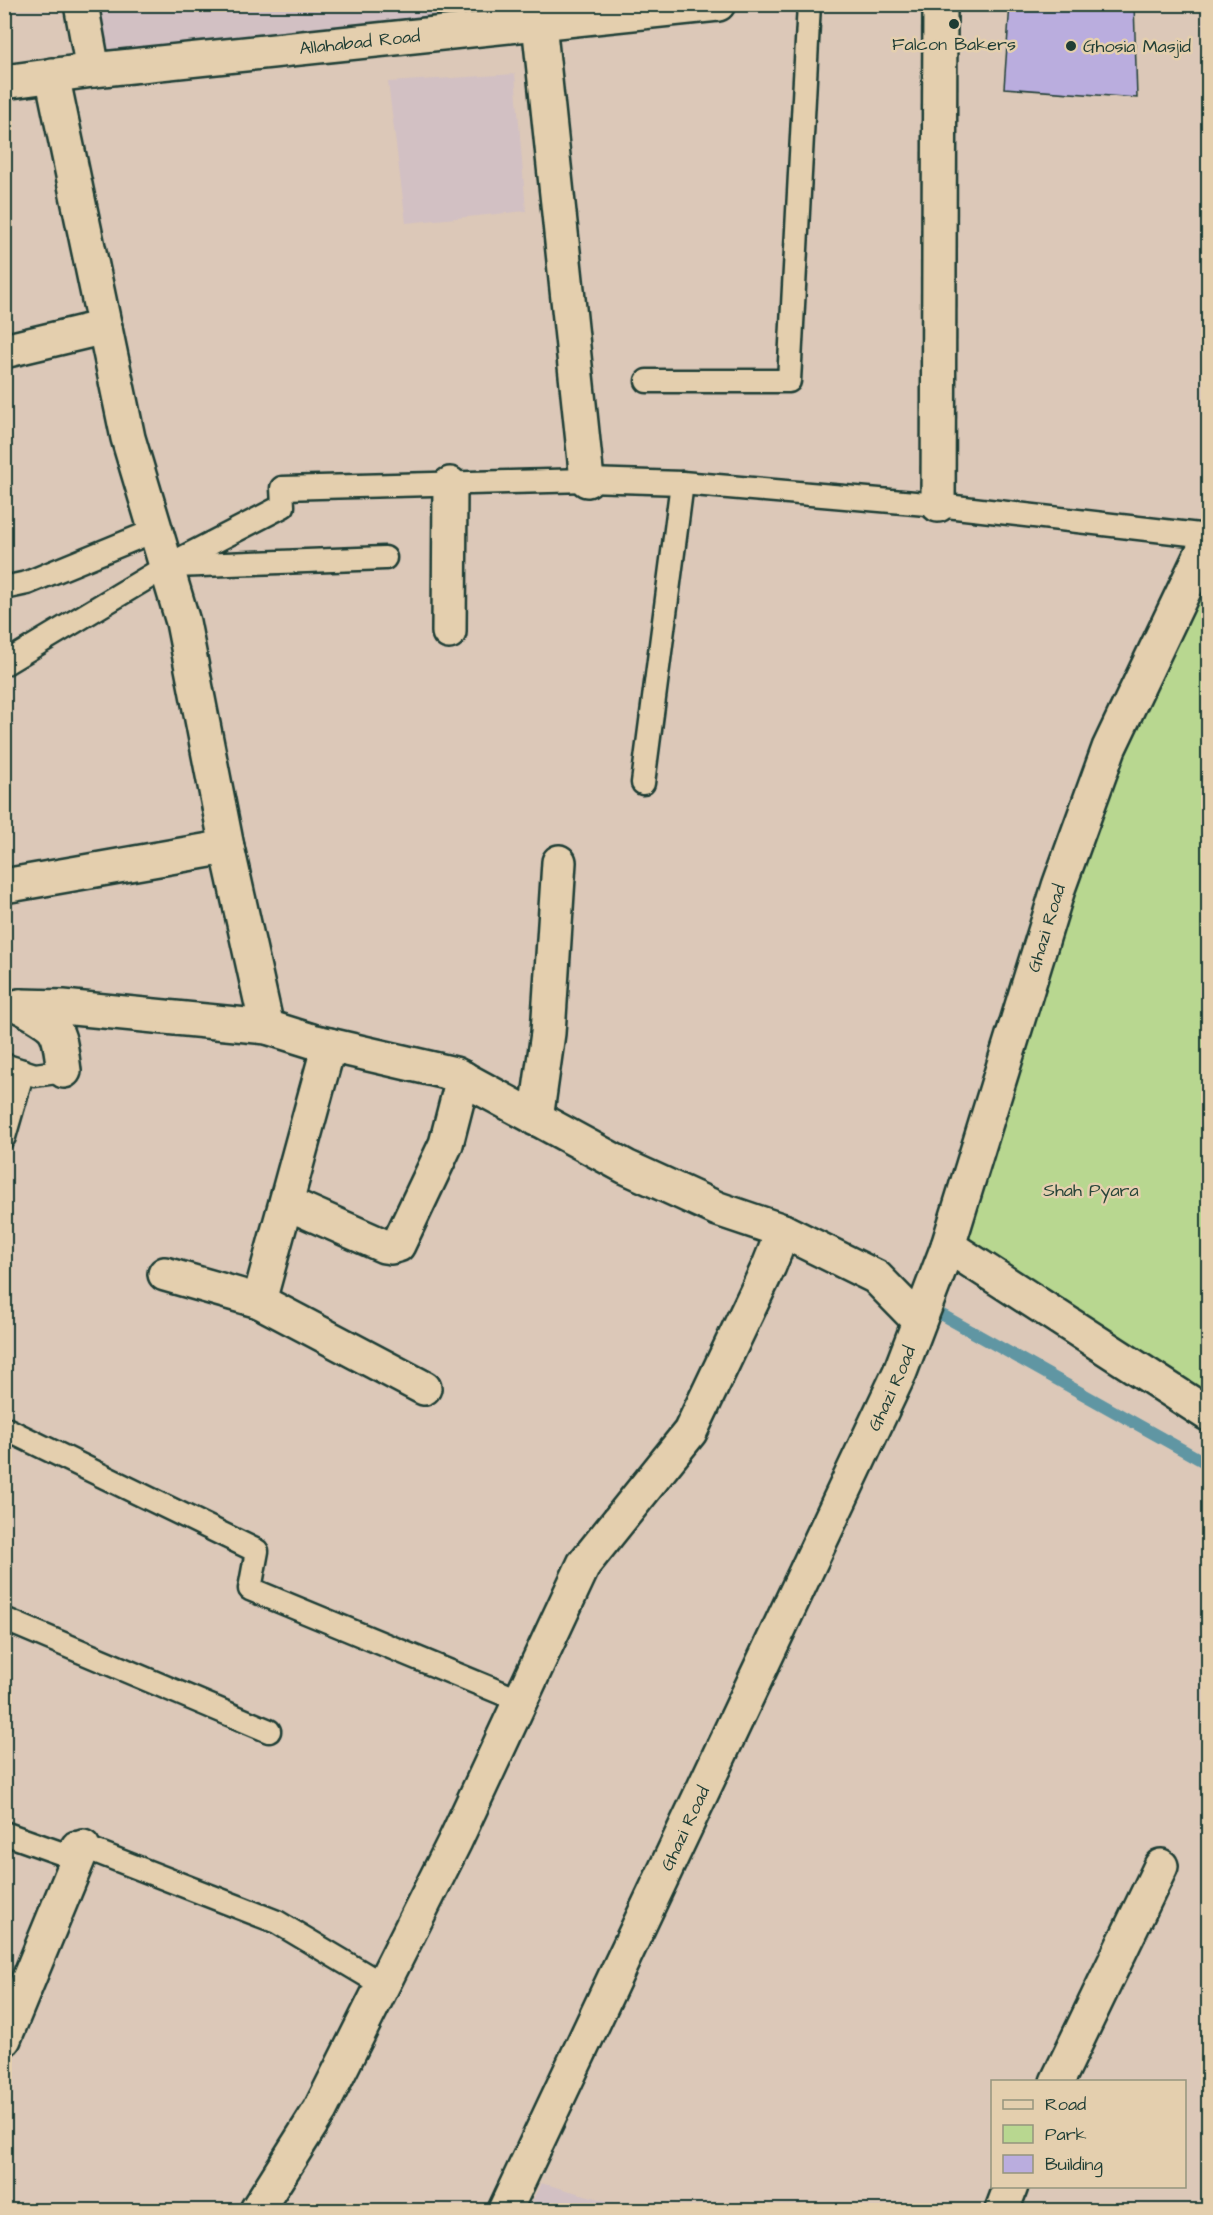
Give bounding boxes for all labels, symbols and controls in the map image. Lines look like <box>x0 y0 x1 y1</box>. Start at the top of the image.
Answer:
marker: Falcon Bakers <box>947 17 961 31</box>
street label: Allahabad Road <box>298 23 421 61</box>
place label: Falcon Bakers <box>892 32 1016 57</box>
place label: Ghosia Masjid <box>1083 34 1191 59</box>
marker: Ghosia Masjid <box>1064 39 1078 53</box>
street label: Ghazi Road <box>1021 881 1071 975</box>
park label: Shah Pyara <box>1043 1178 1139 1204</box>
street label: Ghazi Road <box>861 1342 921 1435</box>
street label: Ghazi Road <box>654 1782 716 1875</box>
legend <box>991 2080 1186 2188</box>
text: Road <box>1045 2092 1086 2117</box>
text: Park <box>1045 2122 1087 2147</box>
text: Building <box>1045 2152 1103 2178</box>

